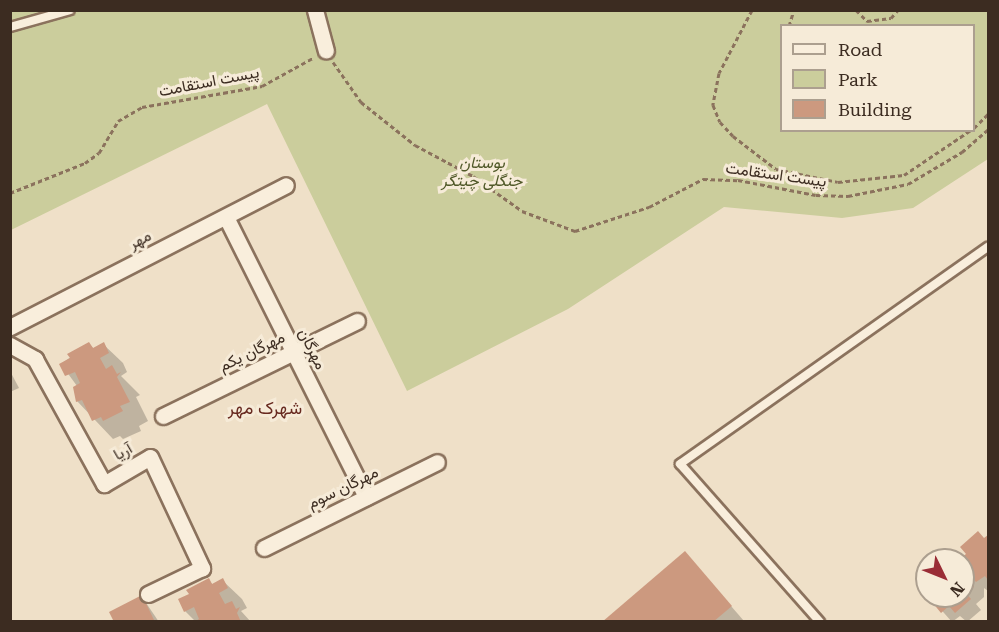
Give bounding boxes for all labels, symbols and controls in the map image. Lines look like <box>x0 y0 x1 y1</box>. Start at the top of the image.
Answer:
legend <box>780 24 975 132</box>
text: Road <box>838 39 882 60</box>
street label: پیست استقامت <box>157 63 261 101</box>
text: Park <box>838 69 878 90</box>
text: Building <box>838 99 912 120</box>
park label: بوستان جنگلی چیتگر <box>442 153 522 191</box>
street label: پیست استقامت <box>724 158 828 192</box>
street label: مهر <box>126 226 154 254</box>
street label: مهرگان <box>294 325 330 373</box>
street label: مهرگان یکم <box>216 328 288 376</box>
district label: شهرک مهر <box>228 397 302 419</box>
street label: آریا <box>110 439 136 465</box>
street label: مهرگان سوم <box>304 463 382 513</box>
north arrow <box>915 548 975 608</box>
text: N <box>946 578 968 600</box>

